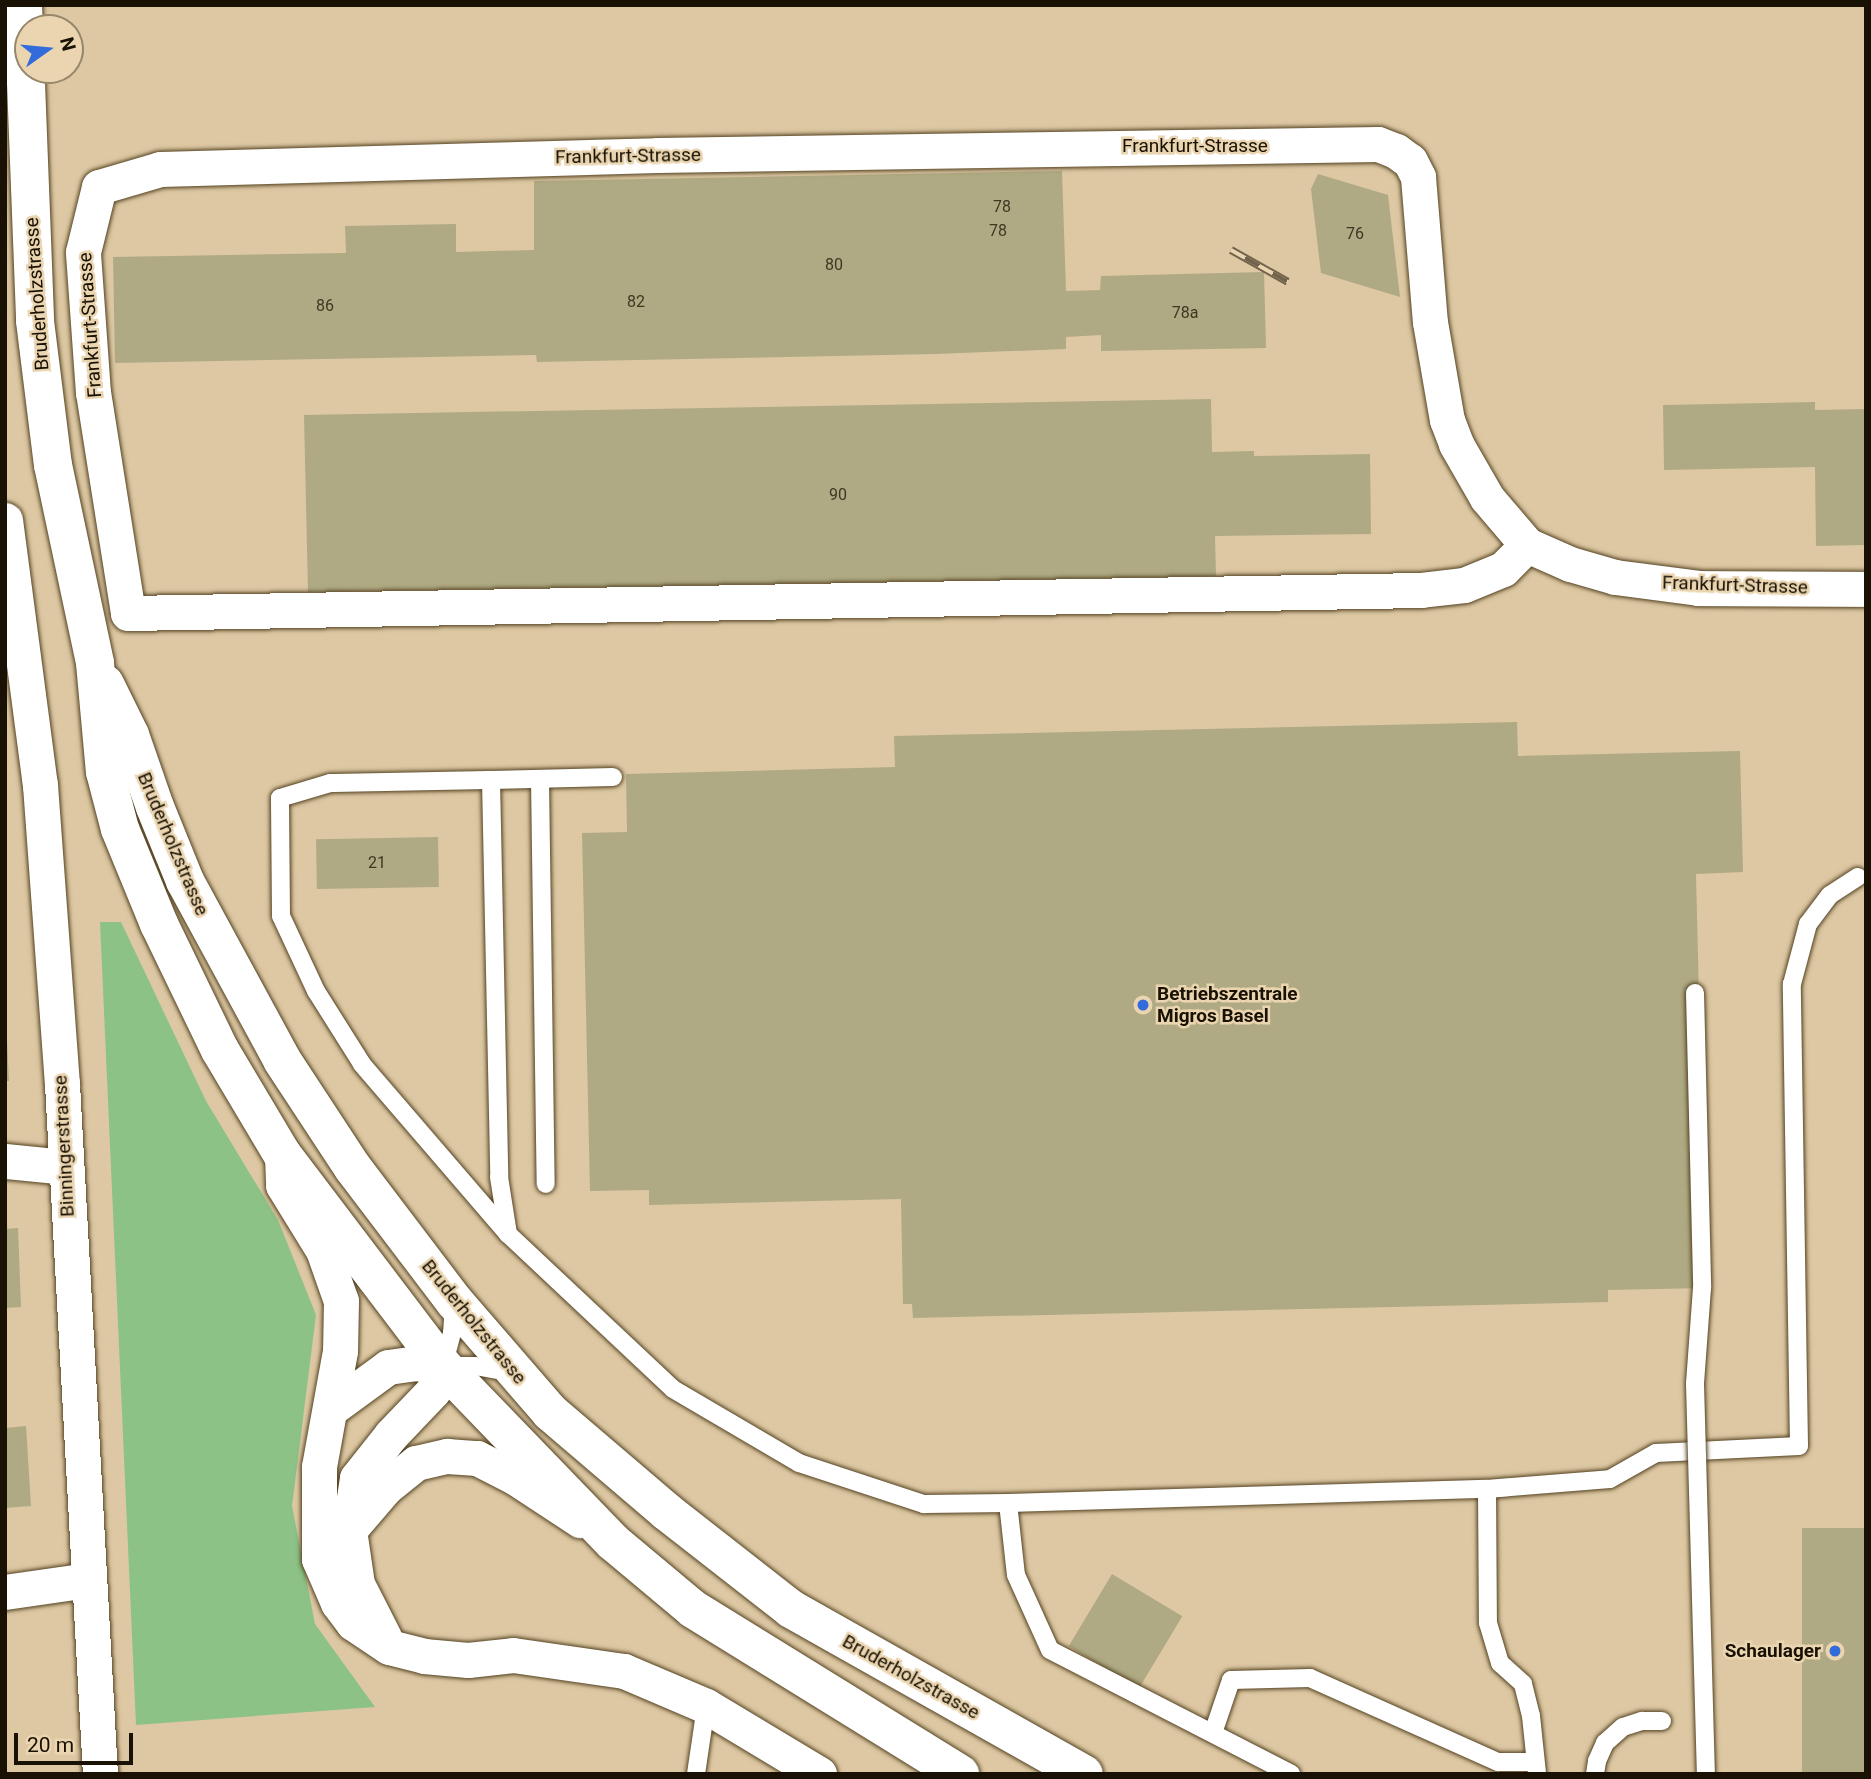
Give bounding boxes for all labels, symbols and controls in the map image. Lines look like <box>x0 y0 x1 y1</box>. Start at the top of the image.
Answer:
north arrow <box>14 14 84 84</box>
text: N <box>55 35 81 53</box>
street label: Frankfurt-Strasse <box>1122 135 1268 157</box>
street label: Frankfurt-Strasse <box>555 143 701 169</box>
house number: 78 <box>993 197 1011 217</box>
street label: Bruderholzstrasse <box>20 217 54 371</box>
house number: 78 <box>989 221 1007 241</box>
house number: 76 <box>1346 224 1364 244</box>
street label: Frankfurt-Strasse <box>74 251 106 399</box>
house number: 80 <box>825 255 843 275</box>
house number: 82 <box>627 292 645 312</box>
house number: 86 <box>316 296 334 316</box>
house number: 78a <box>1172 303 1198 323</box>
house number: 90 <box>829 485 847 505</box>
street label: Frankfurt-Strasse <box>1662 571 1808 599</box>
street label: Bruderholzstrasse <box>133 769 213 919</box>
house number: 21 <box>368 853 386 873</box>
place label: Betriebszentrale Migros Basel <box>1157 983 1297 1027</box>
marker: Betriebszentrale Migros Basel <box>1135 997 1151 1013</box>
street label: Binningerstrasse <box>49 1075 79 1217</box>
street label: Bruderholzstrasse <box>417 1255 531 1389</box>
street label: Bruderholzstrasse <box>838 1630 984 1724</box>
place label: Schaulager <box>1725 1640 1821 1662</box>
marker: Schaulager <box>1827 1643 1843 1659</box>
scale bar <box>18 1720 136 1764</box>
text: 20 m <box>27 1733 74 1757</box>

